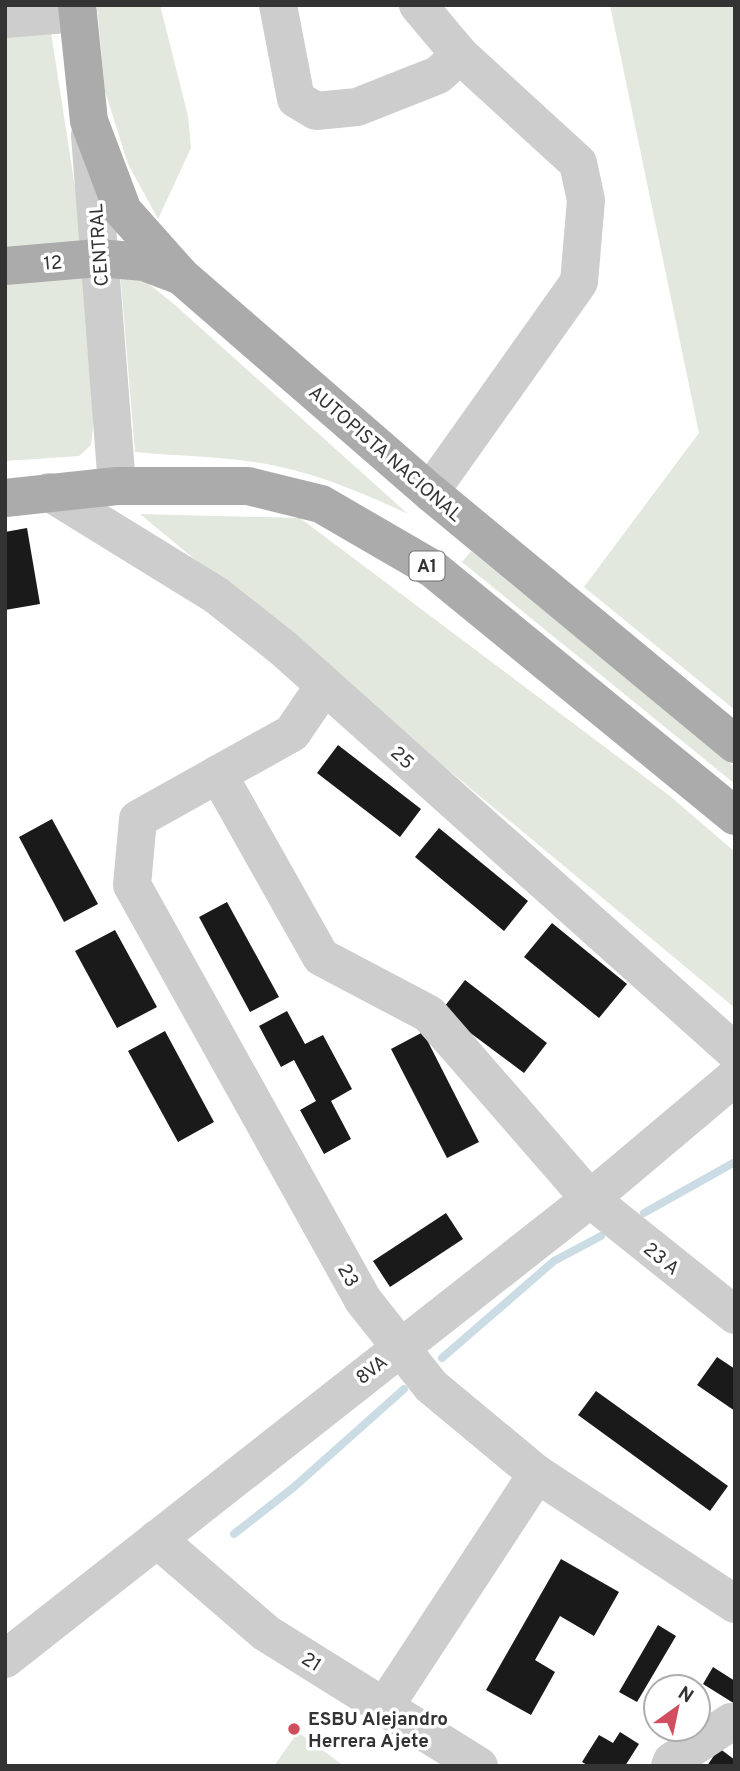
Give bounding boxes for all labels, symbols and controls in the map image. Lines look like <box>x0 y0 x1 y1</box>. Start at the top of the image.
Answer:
street label: CENTRAL <box>85 202 115 287</box>
street label: 12 <box>43 251 64 277</box>
street label: AUTOPISTA NACIONAL <box>303 381 467 528</box>
road number: A1 <box>410 552 444 580</box>
street label: 25 <box>385 742 418 775</box>
street label: 23 A <box>638 1238 684 1281</box>
street label: 23 <box>331 1260 363 1292</box>
street label: 8VA <box>351 1351 393 1391</box>
street label: 21 <box>297 1648 325 1678</box>
north arrow <box>642 1673 712 1743</box>
text: N <box>673 1682 697 1709</box>
place label: ESBU Alejandro Herrera Ajete <box>308 1708 448 1754</box>
marker: ESBU Alejandro Herrera Ajete <box>286 1721 302 1737</box>

